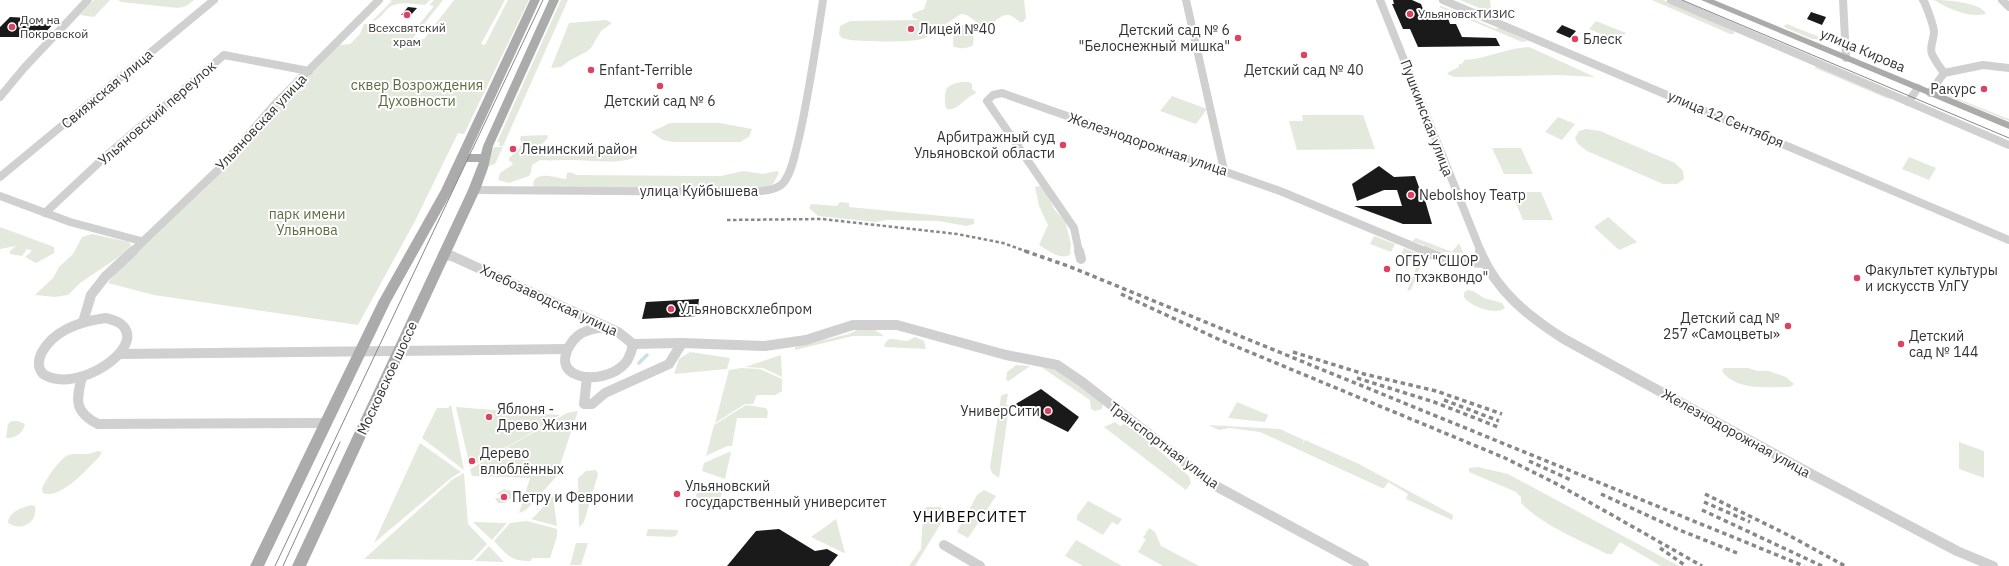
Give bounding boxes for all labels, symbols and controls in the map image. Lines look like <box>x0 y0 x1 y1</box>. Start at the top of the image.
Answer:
place label: УльяновскТИЗИС <box>1418 6 1515 21</box>
marker: УльяновскТИЗИС <box>1405 9 1415 19</box>
marker: Всехсвятский храм <box>402 10 412 20</box>
place label: Дом на Покровской <box>20 12 88 41</box>
place label: Всехсвятский храм <box>368 20 446 49</box>
place label: Лицей №40 <box>919 20 996 38</box>
place label: Детский сад № 6 "Белоснежный мишка" <box>1079 21 1230 55</box>
marker: Дом на Покровской <box>7 22 17 32</box>
marker: Лицей №40 <box>906 24 916 34</box>
street label: улица Кирова <box>1818 24 1909 76</box>
place label: Блеск <box>1583 30 1623 48</box>
marker: Детский сад № 6 "Белоснежный мишка" <box>1233 33 1243 43</box>
marker: Блеск <box>1570 34 1580 44</box>
street label: Свияжская улица <box>57 45 157 133</box>
marker: Детский сад № 40 <box>1299 50 1309 60</box>
street label: Ульяновский переулок <box>94 57 220 169</box>
street label: Пушкинская улица <box>1396 57 1458 179</box>
place label: Enfant-Terrible <box>599 61 693 79</box>
place label: Детский сад № 40 <box>1244 61 1364 79</box>
marker: Enfant-Terrible <box>586 65 596 75</box>
street label: Ульяновская улица <box>212 70 311 174</box>
park label: сквер Возрождения Духовности <box>351 76 483 110</box>
place label: Ракурс <box>1930 80 1976 98</box>
marker: Детский сад № 6 <box>655 81 665 91</box>
marker: Ракурс <box>1979 84 1989 94</box>
street label: улица 12 Сентября <box>1665 86 1787 152</box>
place label: Детский сад № 6 <box>604 92 716 110</box>
street label: Железнодорожная улица <box>1066 108 1231 180</box>
place label: Арбитражный суд Ульяновской области <box>914 128 1055 162</box>
place label: Ленинский район <box>521 140 637 158</box>
marker: Арбитражный суд Ульяновской области <box>1058 140 1068 150</box>
marker: Ленинский район <box>508 144 518 154</box>
street label: улица Куйбышева <box>640 182 759 200</box>
place label: Nebolshoy Театр <box>1419 186 1526 204</box>
marker: Nebolshoy Театр <box>1406 190 1416 200</box>
park label: парк имени Ульянова <box>269 205 345 239</box>
place label: ОГБУ "СШОР по тхэквондо" <box>1395 252 1488 286</box>
street label: Хлебозаводская улица <box>477 260 621 340</box>
place label: Факультет культуры и искусств УлГУ <box>1865 261 1998 295</box>
marker: ОГБУ "СШОР по тхэквондо" <box>1382 264 1392 274</box>
marker: Факультет культуры и искусств УлГУ <box>1852 273 1862 283</box>
place label: Ульяновскхлебпром <box>679 300 812 318</box>
marker: Ульяновскхлебпром <box>666 304 676 314</box>
place label: Детский сад № 257 «Самоцветы» <box>1663 309 1780 343</box>
street label: Московское шоссе <box>353 318 421 438</box>
marker: Детский сад № 257 «Самоцветы» <box>1783 321 1793 331</box>
place label: Детский сад № 144 <box>1909 327 1978 361</box>
marker: Детский сад № 144 <box>1896 339 1906 349</box>
street label: Железнодорожная улица <box>1658 384 1814 482</box>
street label: Транспортная улица <box>1105 398 1223 493</box>
place label: Яблоня - Древо Жизни <box>497 400 587 434</box>
place label: УниверСити <box>960 402 1040 420</box>
marker: УниверСити <box>1043 406 1053 416</box>
marker: Яблоня - Древо Жизни <box>484 412 494 422</box>
place label: Дерево влюблённых <box>480 444 564 478</box>
marker: Дерево влюблённых <box>467 456 477 466</box>
place label: Ульяновский государственный университет <box>685 477 887 511</box>
place label: Петру и Февронии <box>512 488 634 506</box>
marker: Ульяновский государственный университет <box>672 489 682 499</box>
marker: Петру и Февронии <box>499 492 509 502</box>
district label: УНИВЕРСИТЕТ <box>913 507 1027 526</box>

